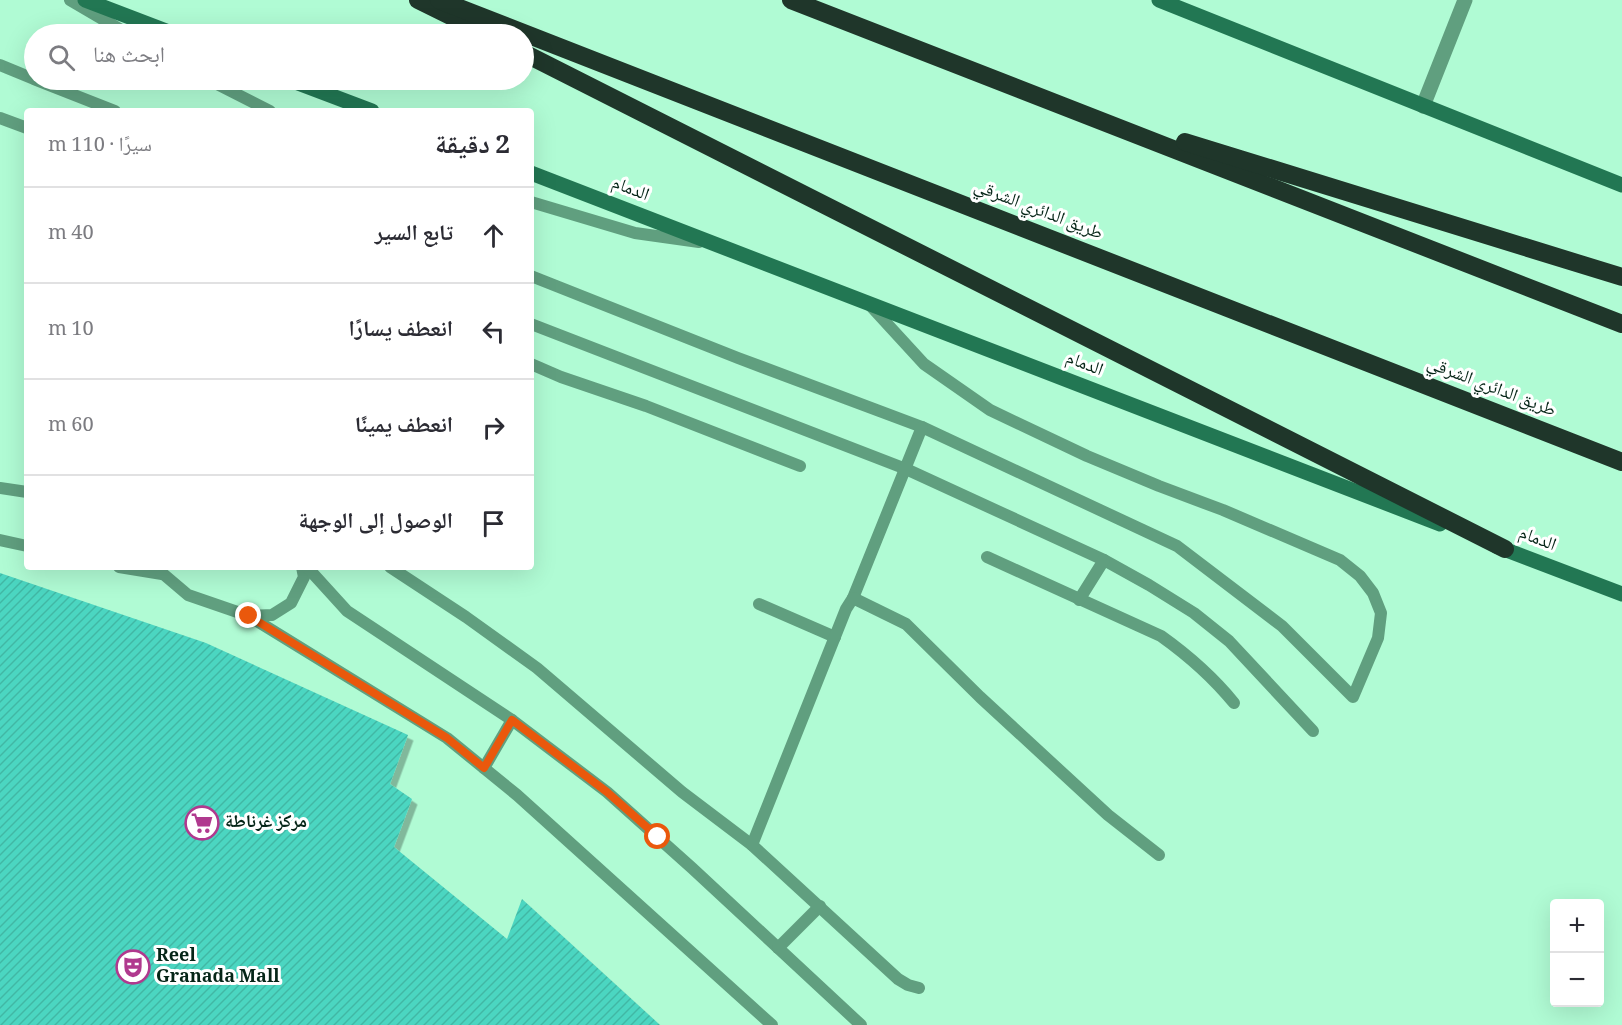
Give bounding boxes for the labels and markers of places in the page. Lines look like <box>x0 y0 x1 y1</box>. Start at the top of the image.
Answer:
supermarket icon: مركز غرناطة <box>184 805 220 841</box>
place label: مركز غرناطة <box>225 808 307 838</box>
place label: Reel Granada Mall <box>156 942 280 993</box>
theatre icon: Reel Granada Mall <box>115 949 151 985</box>

